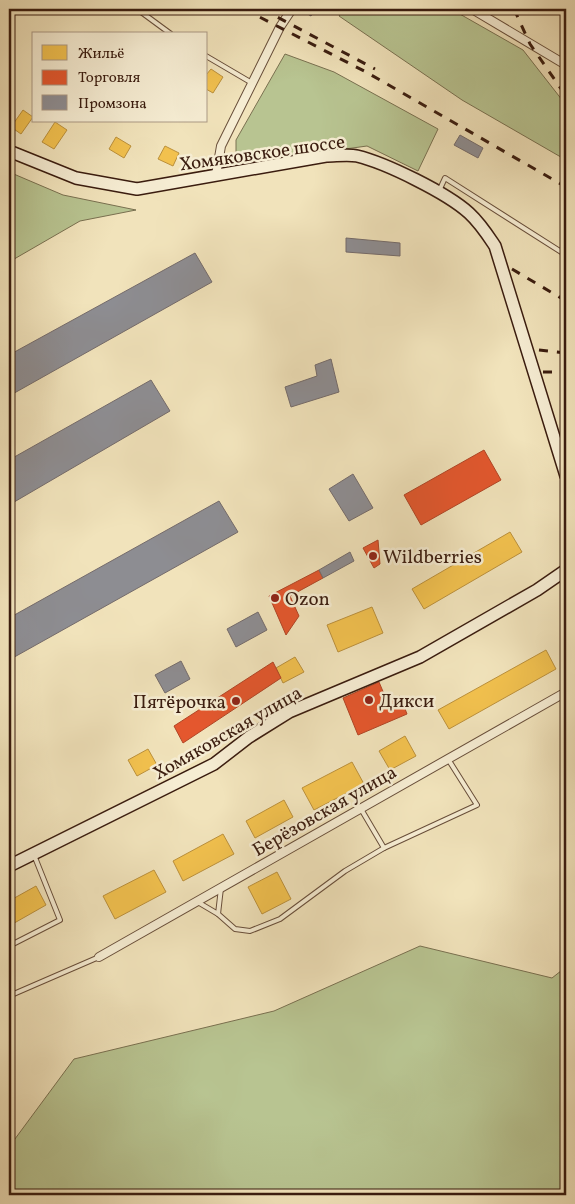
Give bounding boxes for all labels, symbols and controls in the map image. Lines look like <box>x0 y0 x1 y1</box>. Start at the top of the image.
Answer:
legend <box>32 32 208 122</box>
text: Жильё <box>78 44 124 65</box>
text: Торговля <box>78 68 140 89</box>
text: Промзона <box>78 94 147 115</box>
street label: Хомяковское шоссе <box>178 129 347 178</box>
place label: Wildberries <box>383 545 482 571</box>
marker: Wildberries <box>367 550 379 562</box>
place label: Ozon <box>285 587 330 613</box>
marker: Ozon <box>269 592 281 604</box>
street label: Хомяковская улица <box>149 680 307 787</box>
place label: Дикси <box>379 689 434 715</box>
place label: Пятёрочка <box>133 690 226 716</box>
marker: Дикси <box>363 694 375 706</box>
marker: Пятёрочка <box>230 695 242 707</box>
street label: Берёзовская улица <box>248 760 402 864</box>

